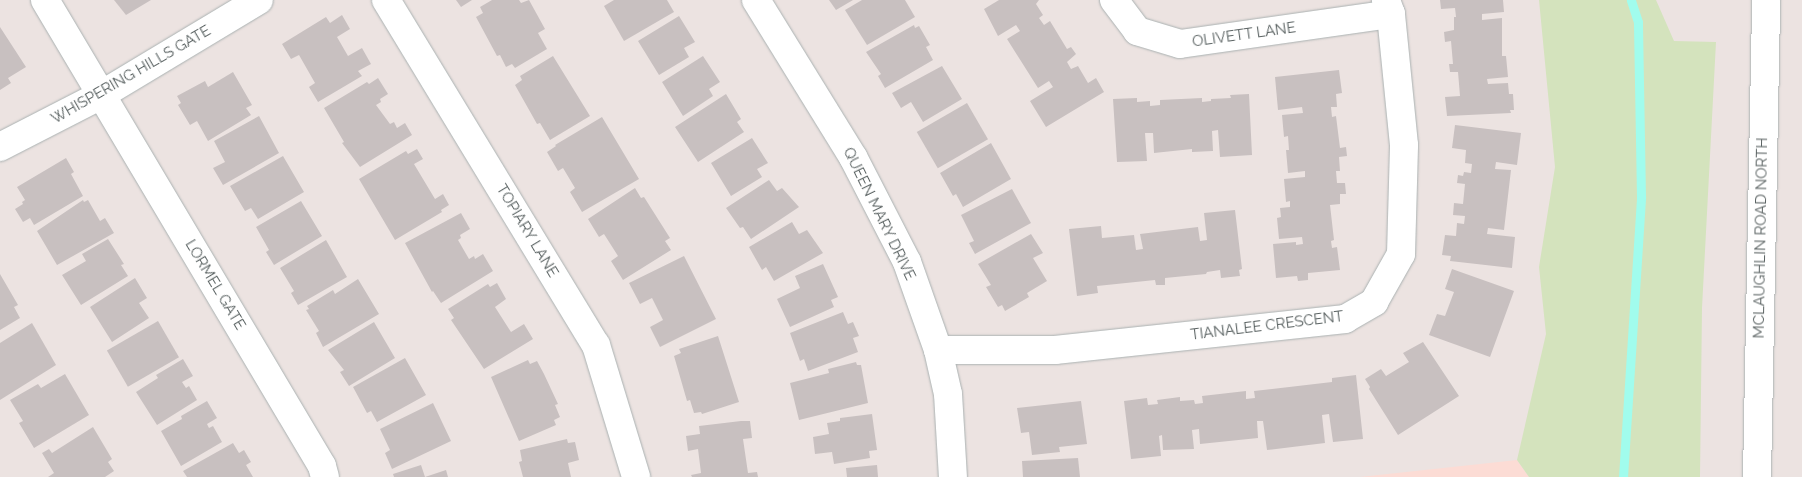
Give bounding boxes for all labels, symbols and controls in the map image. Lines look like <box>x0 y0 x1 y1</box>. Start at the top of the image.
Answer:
street label: OLIVETT LANE <box>1191 19 1297 51</box>
street label: WHISPERING HILLS GATE <box>48 22 214 128</box>
street label: MCLAUGHLIN ROAD NORTH <box>1750 137 1772 339</box>
street label: QUEEN MARY DRIVE <box>839 144 919 284</box>
street label: TOPIARY LANE <box>492 181 562 281</box>
street label: LORMEL GATE <box>181 236 249 334</box>
street label: TIANALEE CRESCENT <box>1189 308 1345 344</box>

